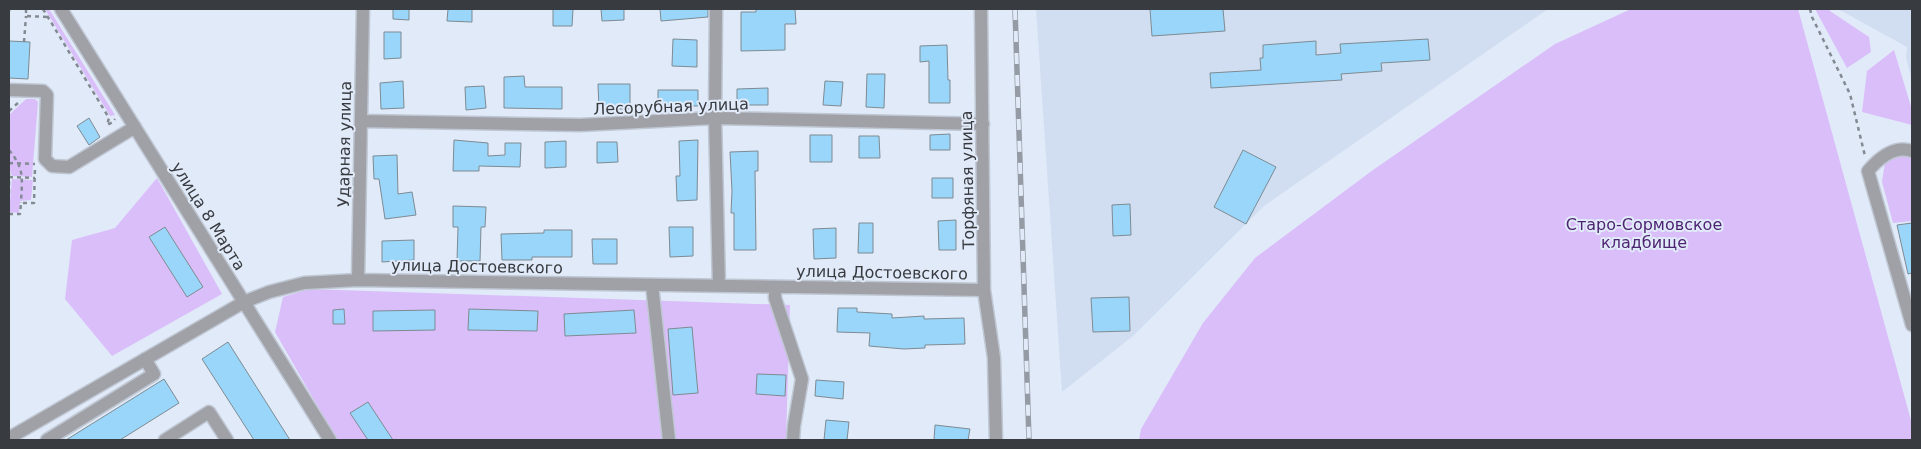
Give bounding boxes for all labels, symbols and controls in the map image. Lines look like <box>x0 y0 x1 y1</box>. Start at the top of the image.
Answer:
street label: Ударная улица <box>334 81 355 207</box>
street label: Лесорубная улица <box>593 94 749 119</box>
street label: Торфяная улица <box>957 110 978 251</box>
street label: улица 8 Марта <box>168 159 249 274</box>
park label: Старо-Сормовское кладбище <box>1566 215 1722 252</box>
street label: улица Достоевского <box>391 256 563 277</box>
street label: улица Достоевского <box>796 262 968 283</box>

